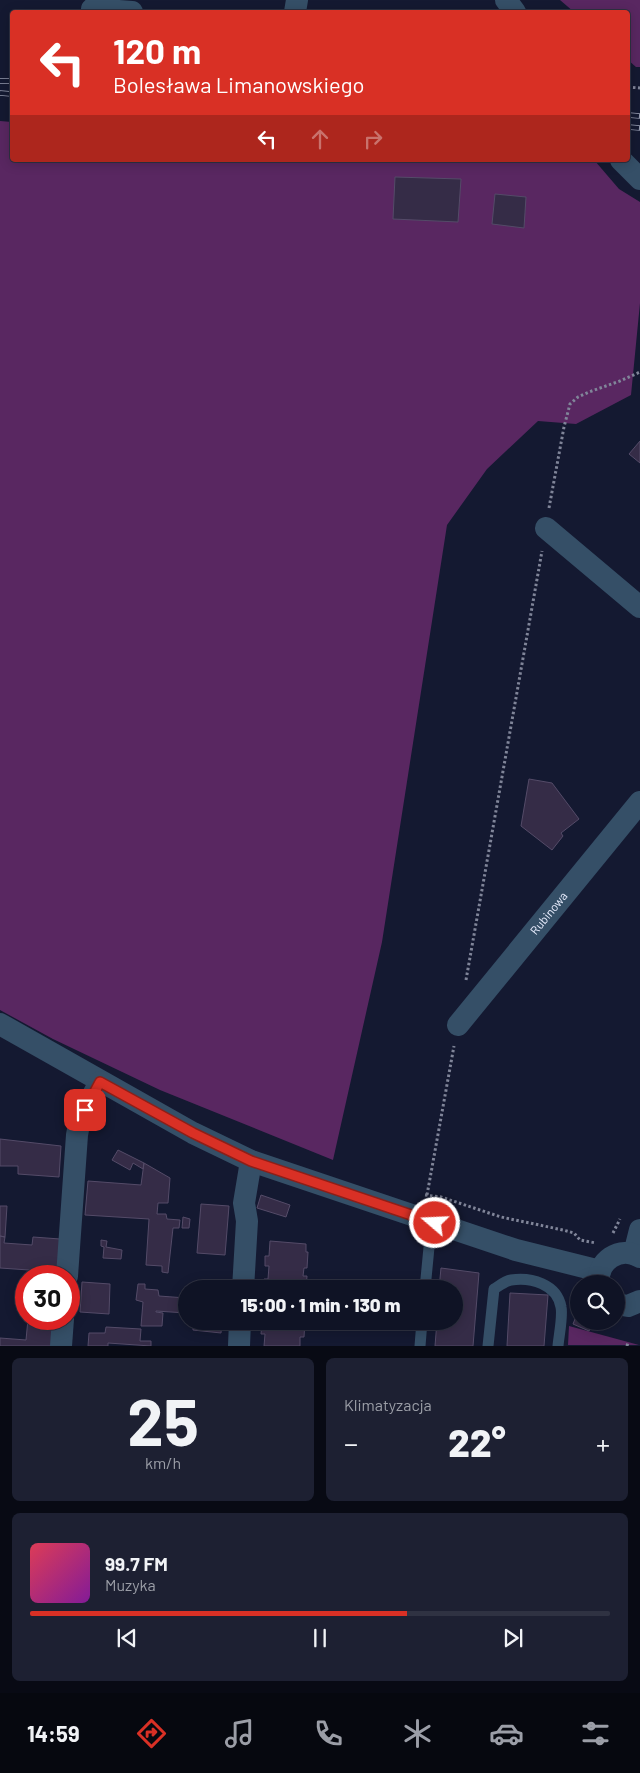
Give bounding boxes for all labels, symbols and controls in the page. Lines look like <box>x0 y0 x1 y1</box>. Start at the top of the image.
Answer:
text: 120 m <box>113 29 201 71</box>
icon: left <box>30 30 95 95</box>
text: Bolesława Limanowskiego <box>113 71 365 97</box>
icon: left <box>253 125 281 153</box>
icon: ahead <box>306 125 334 153</box>
icon: right <box>359 125 387 153</box>
street label: Rubinowa <box>527 889 570 937</box>
pin <box>64 1089 106 1131</box>
icon: arrive <box>71 1096 99 1124</box>
position arrow <box>408 1196 460 1248</box>
speed limit sign: 30 <box>15 1265 80 1330</box>
map controls <box>570 1275 625 1330</box>
button: search <box>570 1275 625 1330</box>
text: 15:00 · 1 min · 130 m <box>241 1293 400 1316</box>
text: 25 <box>127 1381 199 1459</box>
text: Klimatyzacja <box>344 1395 432 1414</box>
text: 22° <box>448 1419 506 1465</box>
text: − <box>344 1426 358 1460</box>
text: + <box>596 1426 610 1460</box>
text: km/h <box>145 1453 181 1472</box>
text: 99.7 FM <box>105 1552 168 1575</box>
text: Muzyka <box>105 1575 156 1594</box>
icon: previous <box>113 1624 141 1652</box>
icon: pause <box>306 1624 334 1652</box>
icon: next <box>499 1624 527 1652</box>
icon: directions <box>134 1716 169 1751</box>
icon: music <box>222 1716 257 1751</box>
icon: phone <box>311 1716 346 1751</box>
icon: climate <box>400 1716 435 1751</box>
icon: car <box>489 1716 524 1751</box>
icon: filters <box>578 1716 613 1751</box>
text: 14:59 <box>27 1720 80 1746</box>

